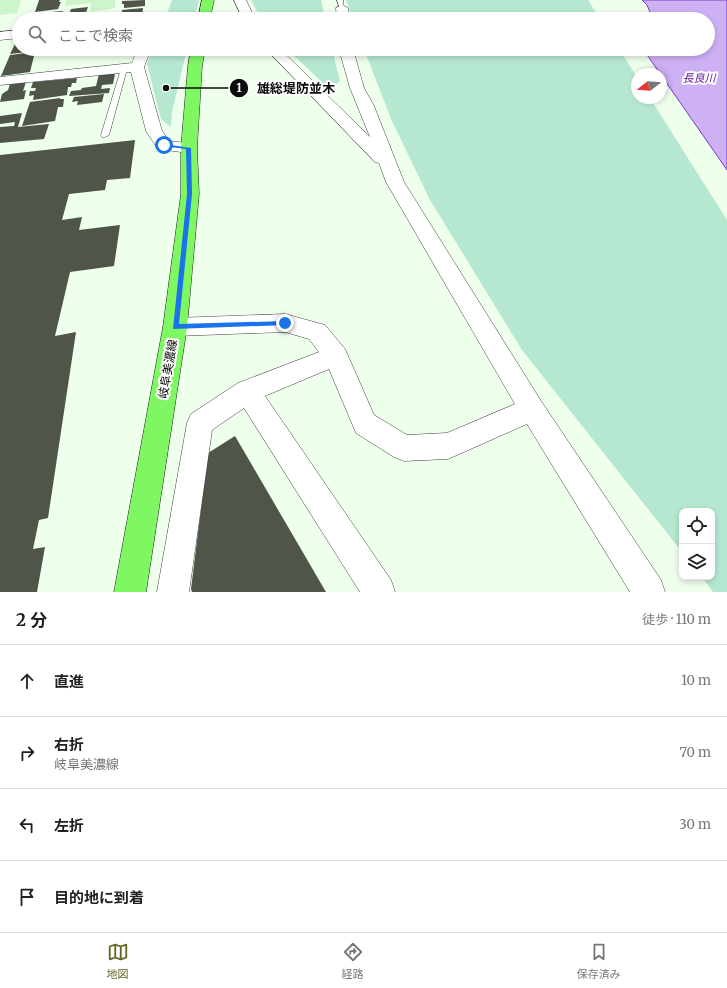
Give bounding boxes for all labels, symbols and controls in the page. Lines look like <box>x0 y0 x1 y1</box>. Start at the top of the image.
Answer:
search box <box>12 12 715 56</box>
icon: search <box>26 23 48 45</box>
text: ここで検索 <box>58 26 133 45</box>
north arrow <box>631 68 667 104</box>
water label: 長良川 <box>683 71 716 85</box>
callout: 雄総堤防並木 <box>229 76 343 101</box>
text: 1 <box>236 80 242 95</box>
text: 雄総堤防並木 <box>257 80 336 97</box>
route start <box>155 136 173 154</box>
route end <box>276 314 294 332</box>
street label: 岐阜美濃線 <box>155 338 180 400</box>
map controls <box>679 508 715 580</box>
button: locate <box>679 508 715 544</box>
button: layers <box>679 544 715 580</box>
text: 2 分 <box>16 609 47 631</box>
text: 徒歩 · 110 m <box>642 611 711 628</box>
icon: ahead <box>16 670 38 692</box>
text: 直進 <box>54 672 84 691</box>
text: 10 m <box>681 672 711 689</box>
text: 右折 <box>54 735 84 754</box>
icon: right <box>16 742 38 764</box>
text: 70 m <box>680 744 711 761</box>
text: 岐阜美濃線 <box>54 756 119 773</box>
icon: left <box>16 814 38 836</box>
text: 左折 <box>54 816 84 835</box>
text: 30 m <box>679 816 711 833</box>
icon: arrive <box>16 886 38 908</box>
text: 目的地に到着 <box>54 888 144 907</box>
tab: 地図 <box>107 941 129 981</box>
tab: 経路 <box>342 941 364 981</box>
tab: 保存済み <box>577 941 621 981</box>

